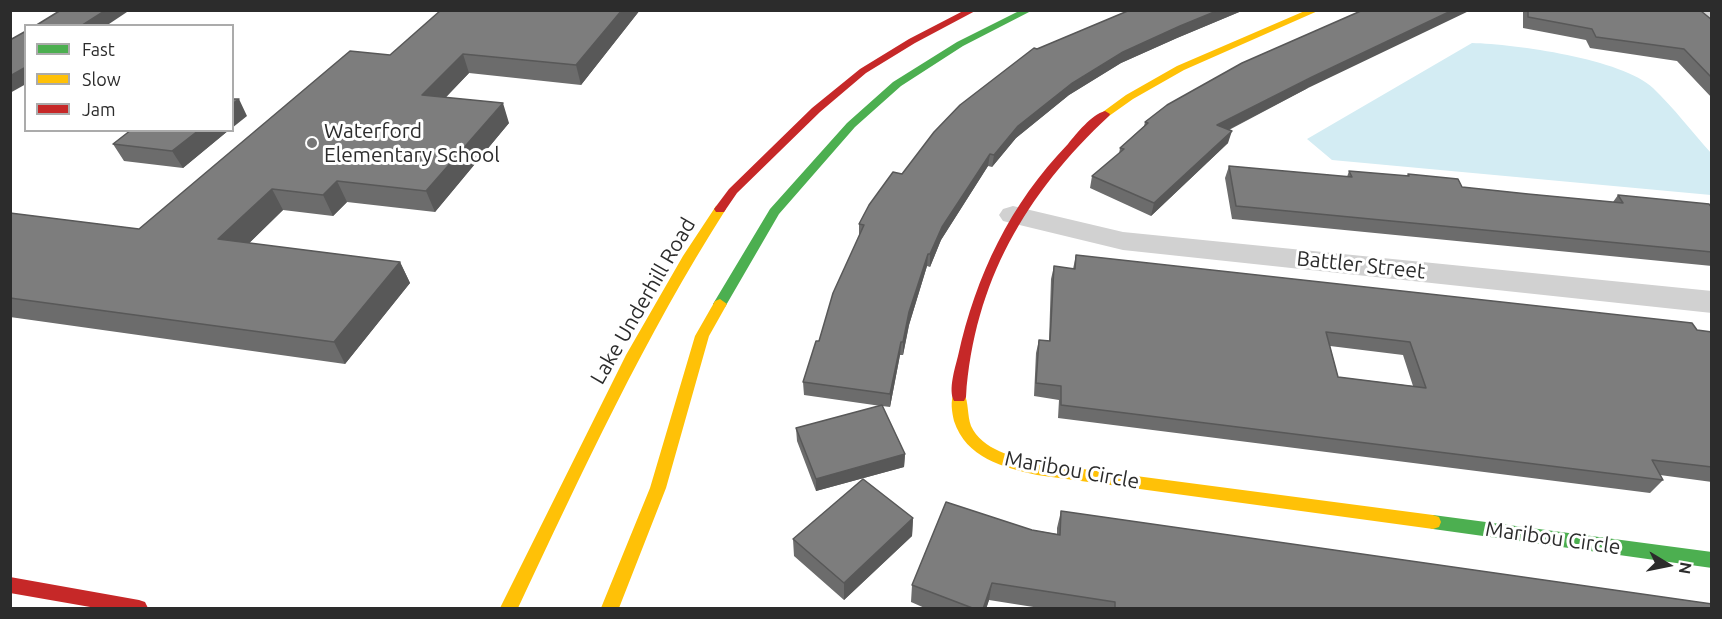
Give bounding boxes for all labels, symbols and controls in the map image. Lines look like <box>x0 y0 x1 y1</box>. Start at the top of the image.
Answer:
legend <box>24 24 234 132</box>
text: Fast <box>82 39 115 59</box>
text: Slow <box>82 69 121 89</box>
text: Jam <box>82 99 116 119</box>
place label: Waterford Elementary School <box>324 118 500 168</box>
marker: Waterford Elementary School <box>305 136 319 150</box>
street label: Lake Underhill Road <box>585 213 701 389</box>
street label: Battler Street <box>1295 246 1427 284</box>
street label: Maribou Circle <box>1003 446 1141 494</box>
street label: Maribou Circle <box>1484 516 1622 560</box>
north arrow <box>1638 535 1698 595</box>
text: N <box>1676 561 1696 576</box>

